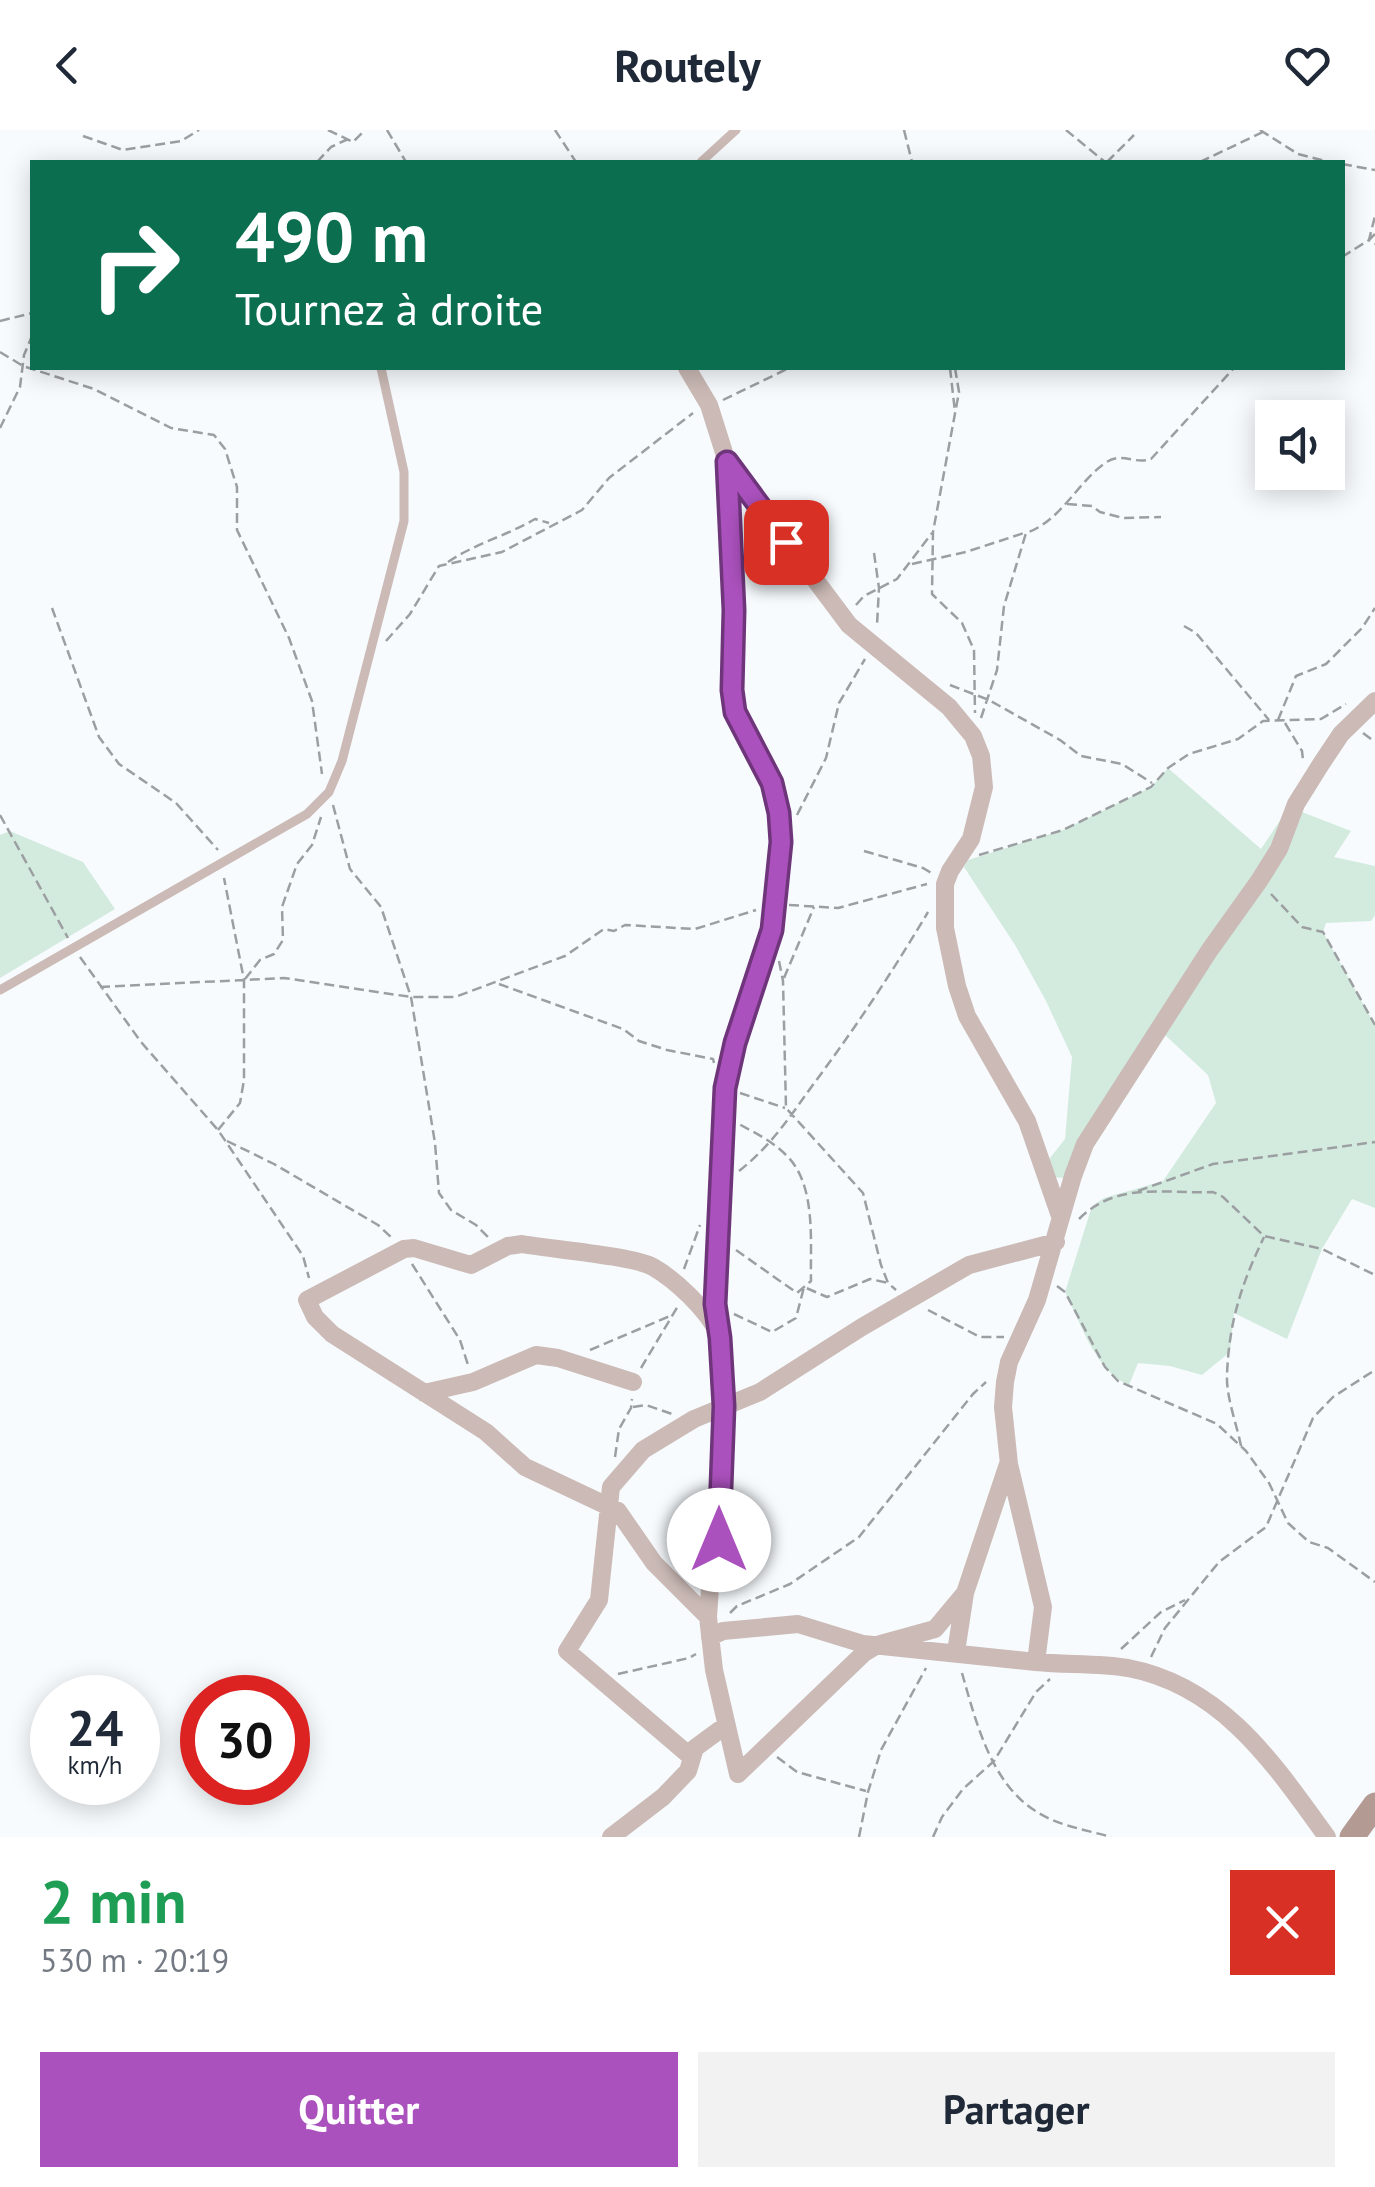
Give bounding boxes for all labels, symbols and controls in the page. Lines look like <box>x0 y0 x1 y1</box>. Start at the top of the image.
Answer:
text: Routely <box>614 36 761 94</box>
icon: back <box>40 38 95 93</box>
icon: heart <box>1280 38 1335 93</box>
text: 490 m <box>235 191 428 281</box>
icon: right <box>70 200 200 330</box>
text: Tournez à droite <box>235 279 543 337</box>
map controls <box>1255 400 1345 490</box>
button: sound <box>1255 400 1345 490</box>
pin <box>744 500 829 585</box>
icon: arrive <box>759 515 814 570</box>
position arrow <box>667 1488 771 1592</box>
speed limit sign: 30 <box>180 1675 310 1805</box>
text: 24 <box>67 1695 123 1760</box>
text: km/h <box>68 1749 122 1781</box>
text: 2 min <box>40 1862 186 1940</box>
button: close <box>1230 1870 1335 1975</box>
text: 530 m · 20:19 <box>40 1939 229 1981</box>
button: Quitter <box>40 2052 678 2167</box>
button: Partager <box>698 2052 1335 2167</box>

